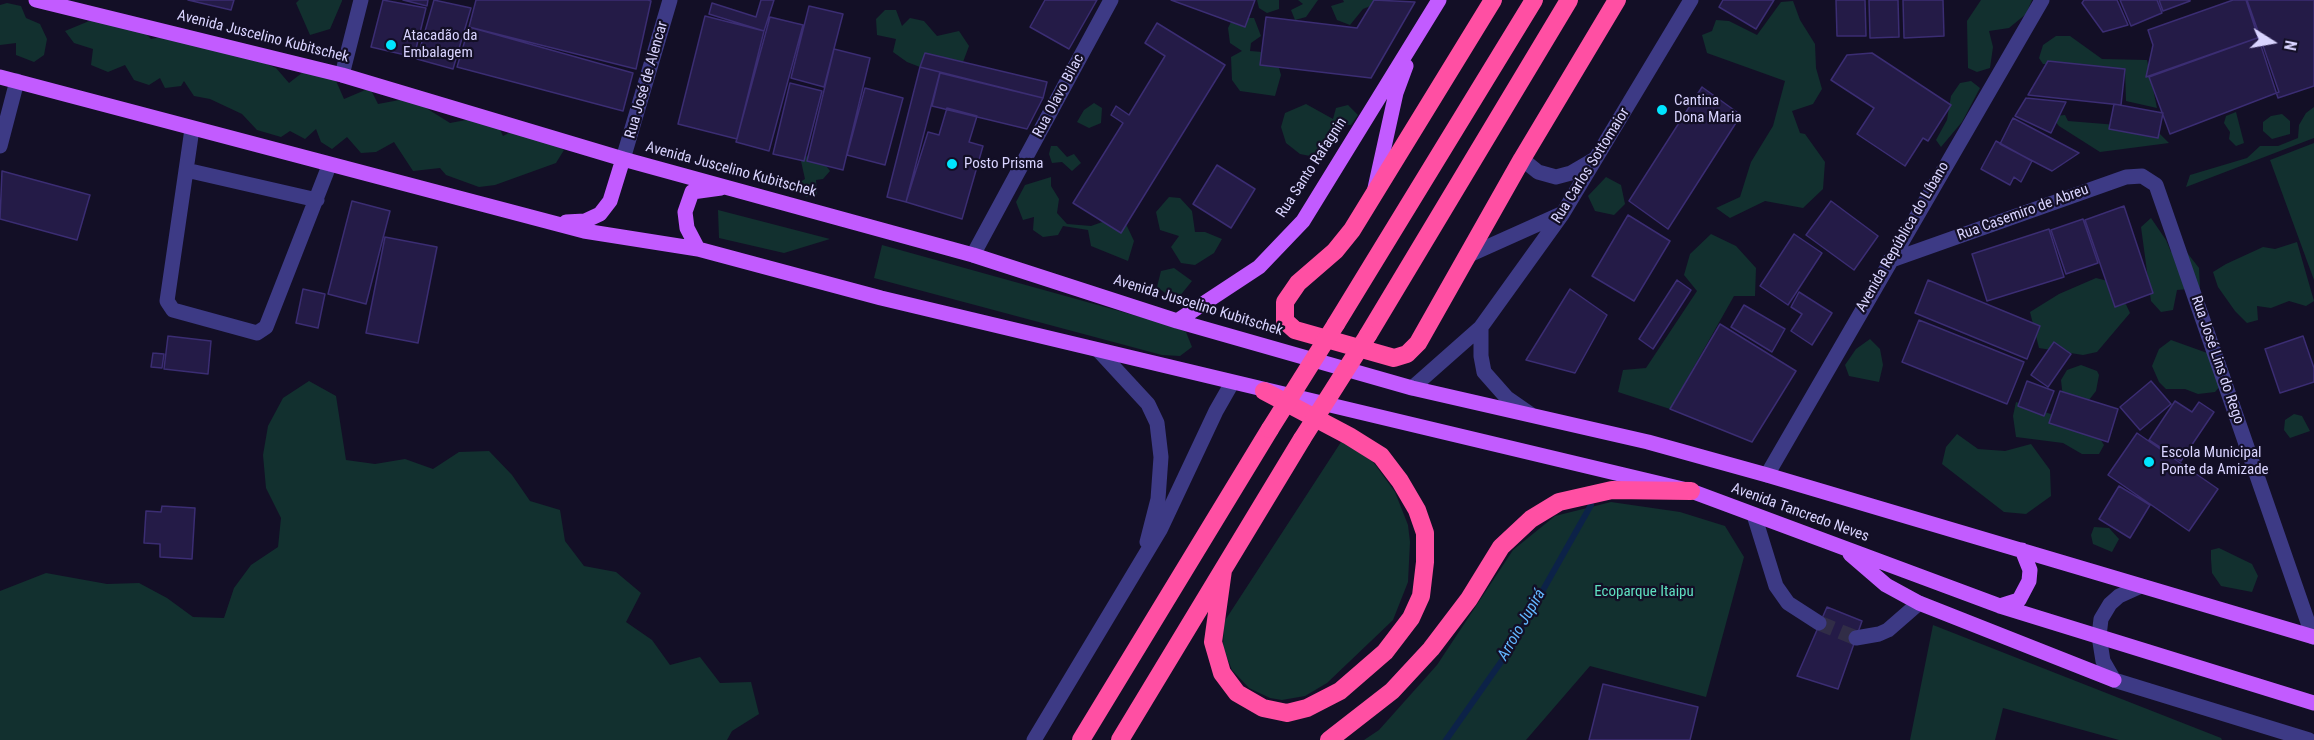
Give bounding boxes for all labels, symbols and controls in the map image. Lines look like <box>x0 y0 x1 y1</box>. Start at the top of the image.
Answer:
street label: Avenida Juscelino Kubitschek <box>175 7 351 67</box>
north arrow <box>2242 12 2302 72</box>
street label: Rua José de Alencar <box>622 19 672 141</box>
place label: Atacadão da Embalagem <box>403 27 477 62</box>
marker: Atacadão da Embalagem <box>384 38 398 52</box>
text: N <box>2280 39 2300 52</box>
street label: Rua Olavo Bilac <box>1029 51 1089 141</box>
place label: Cantina Dona Maria <box>1674 92 1742 127</box>
marker: Cantina Dona Maria <box>1655 103 1669 117</box>
street label: Rua Carlos Sottomaior <box>1548 105 1634 227</box>
street label: Rua Santo Rafagnin <box>1273 115 1351 221</box>
street label: Avenida Juscelino Kubitschek <box>644 139 818 201</box>
place label: Posto Prisma <box>964 155 1043 173</box>
marker: Posto Prisma <box>945 157 959 171</box>
street label: Avenida República do Líbano <box>1853 159 1953 315</box>
street label: Rua Casemiro de Abreu <box>1955 181 2091 245</box>
street label: Avenida Juscelino Kubitschek <box>1111 272 1285 340</box>
street label: Rua José Lins do Rego <box>2187 294 2247 426</box>
place label: Escola Municipal Ponte da Amizade <box>2161 444 2269 479</box>
marker: Escola Municipal Ponte da Amizade <box>2142 455 2156 469</box>
street label: Avenida Tancredo Neves <box>1729 480 1871 546</box>
park label: Ecoparque Itaipu <box>1594 583 1694 601</box>
water label: Arroio Jupirá <box>1494 586 1550 664</box>

